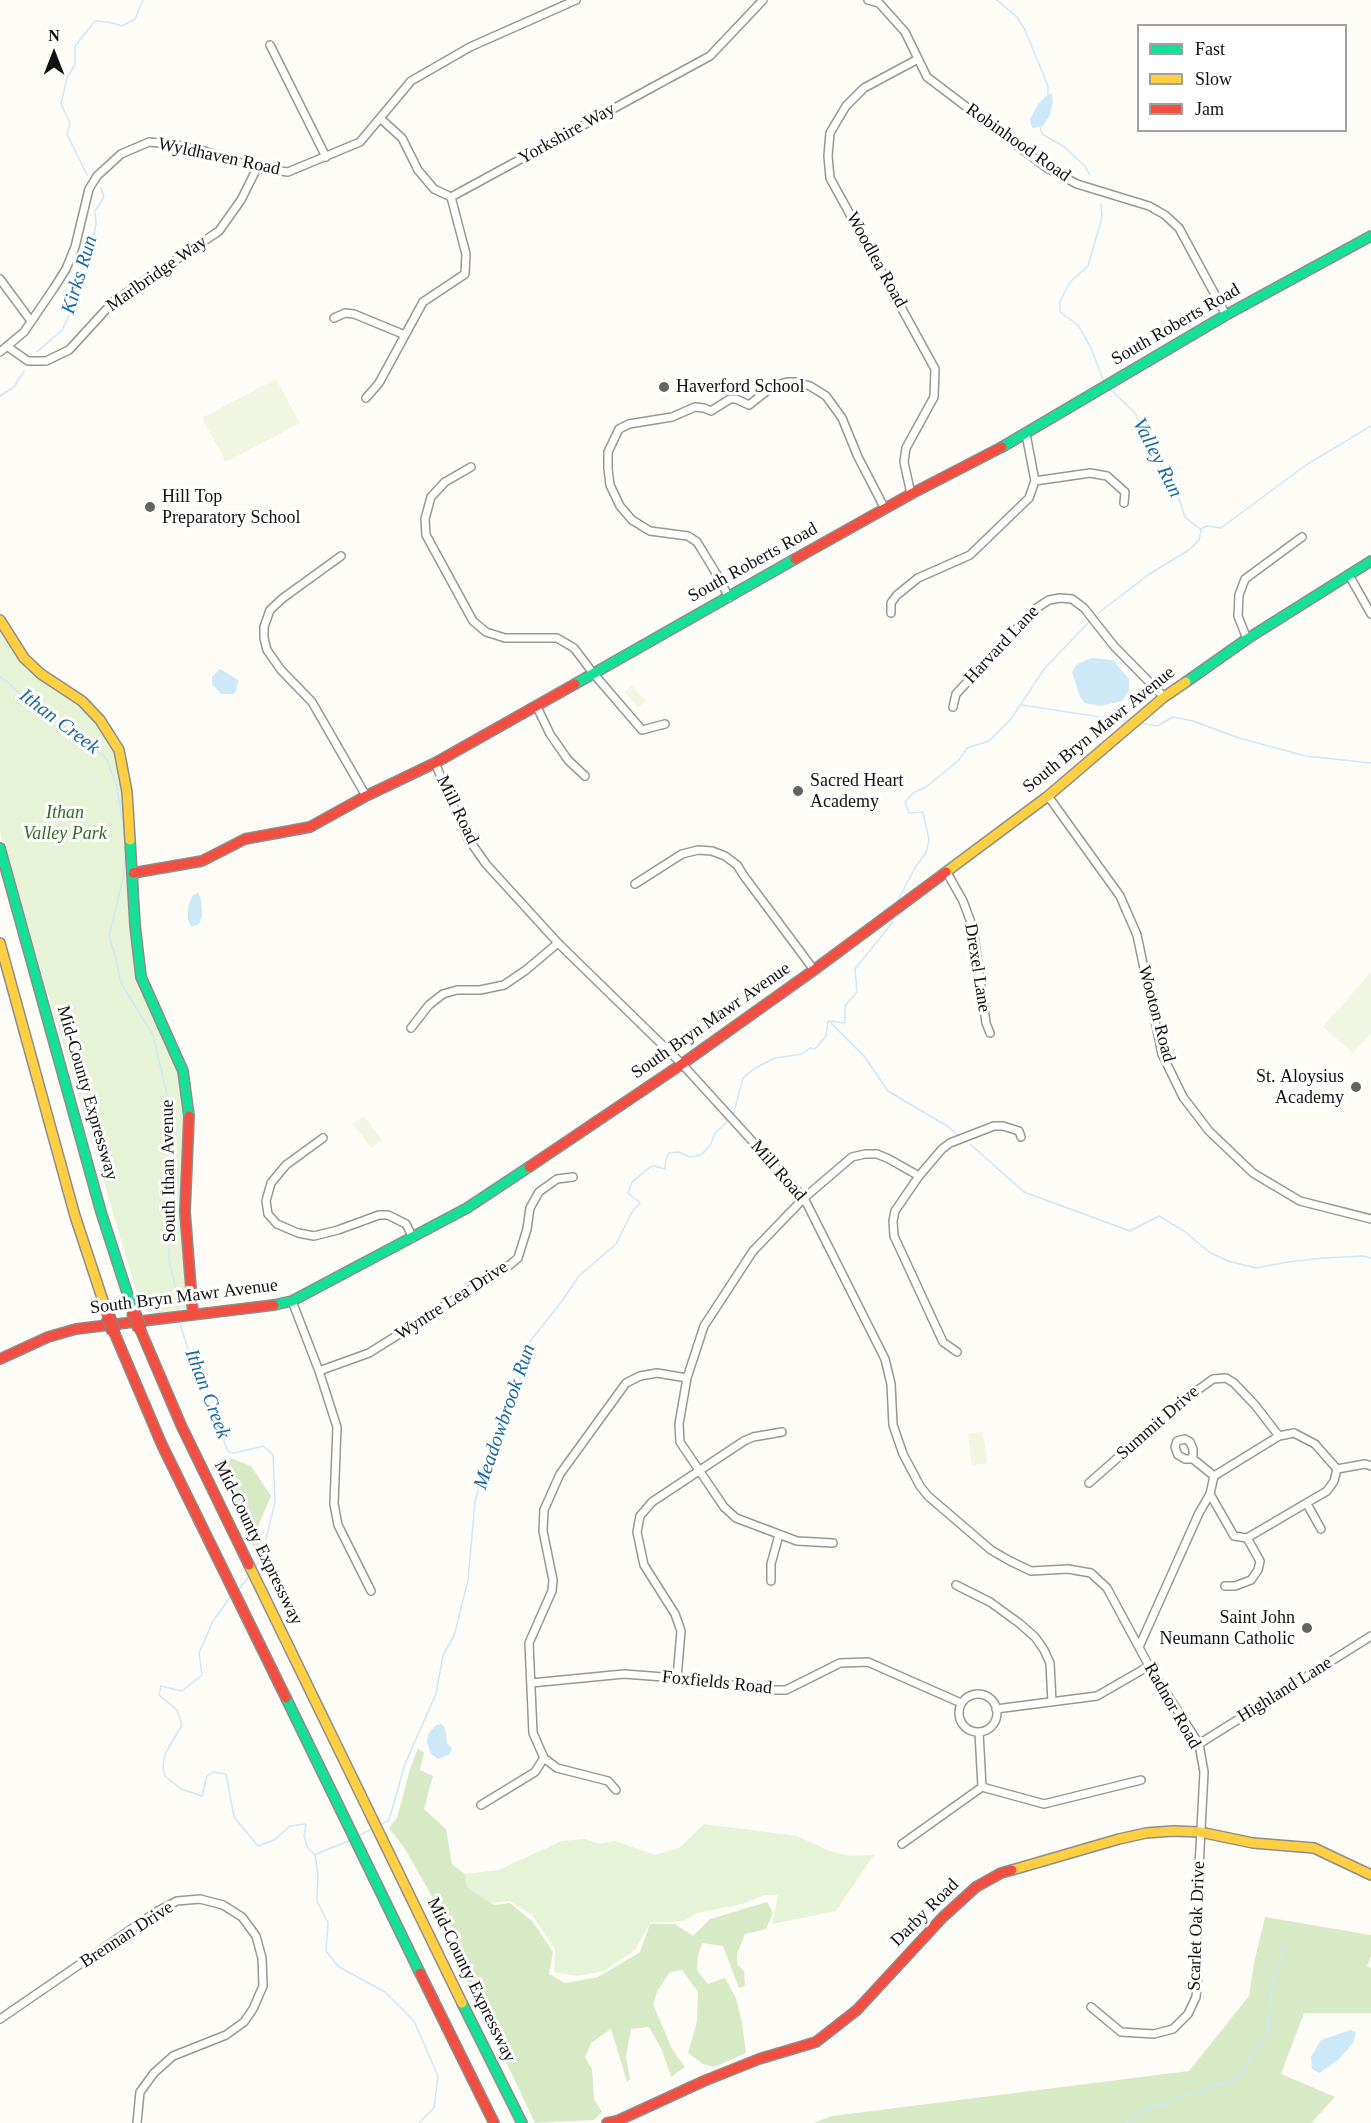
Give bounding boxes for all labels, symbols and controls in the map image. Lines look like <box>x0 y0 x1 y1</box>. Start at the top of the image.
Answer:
north arrow <box>24 24 84 84</box>
legend <box>1137 24 1347 132</box>
text: N <box>48 27 60 44</box>
text: Fast <box>1195 39 1225 59</box>
text: Slow <box>1195 69 1232 89</box>
street label: Yorkshire Way <box>515 99 619 169</box>
street label: Robinhood Road <box>962 99 1074 187</box>
text: Jam <box>1195 99 1224 119</box>
street label: Wyldhaven Road <box>156 134 282 180</box>
street label: Woodlea Road <box>841 208 911 312</box>
street label: Marlbridge Way <box>102 231 212 317</box>
water label: Kirks Run <box>57 233 103 317</box>
street label: South Roberts Road <box>1108 279 1244 371</box>
place label: Haverford School <box>676 376 804 398</box>
marker: Haverford School <box>657 380 671 394</box>
water label: Valley Run <box>1127 414 1187 502</box>
place label: Hill Top Preparatory School <box>162 486 300 528</box>
marker: Hill Top Preparatory School <box>143 500 157 514</box>
street label: South Roberts Road <box>684 518 822 608</box>
street label: Harvard Lane <box>960 601 1044 689</box>
street label: South Bryn Mawr Avenue <box>1019 662 1179 798</box>
water label: Ithan Creek <box>14 684 104 760</box>
place label: Sacred Heart Academy <box>810 770 903 812</box>
street label: Mill Road <box>431 772 483 848</box>
marker: Sacred Heart Academy <box>791 784 805 798</box>
park label: Ithan Valley Park <box>23 802 107 844</box>
street label: Drexel Lane <box>959 922 995 1014</box>
street label: South Bryn Mawr Avenue <box>627 958 795 1084</box>
street label: Wooton Road <box>1133 963 1179 1065</box>
street label: Mid-County Expressway <box>52 1003 122 1183</box>
place label: St. Aloysius Academy <box>1256 1066 1344 1108</box>
marker: St. Aloysius Academy <box>1349 1080 1363 1094</box>
street label: South Ithan Avenue <box>157 1100 181 1242</box>
street label: Mill Road <box>746 1136 810 1206</box>
street label: Wyntre Lea Drive <box>392 1257 512 1345</box>
street label: South Bryn Mawr Avenue <box>89 1275 279 1319</box>
water label: Meadowbrook Run <box>469 1341 541 1493</box>
water label: Ithan Creek <box>179 1346 235 1442</box>
street label: Summit Drive <box>1112 1381 1204 1465</box>
street label: Mid-County Expressway <box>209 1457 307 1629</box>
place label: Saint John Neumann Catholic <box>1160 1607 1295 1650</box>
marker: Saint John Neumann Catholic <box>1300 1621 1314 1635</box>
street label: Highland Lane <box>1234 1652 1336 1728</box>
street label: Radnor Road <box>1139 1659 1205 1753</box>
street label: Foxfields Road <box>661 1666 773 1700</box>
street label: Scarlet Oak Drive <box>1184 1861 1210 1991</box>
street label: Darby Road <box>886 1874 964 1952</box>
street label: Mid-County Expressway <box>422 1894 520 2066</box>
street label: Brennan Drive <box>76 1897 178 1973</box>

